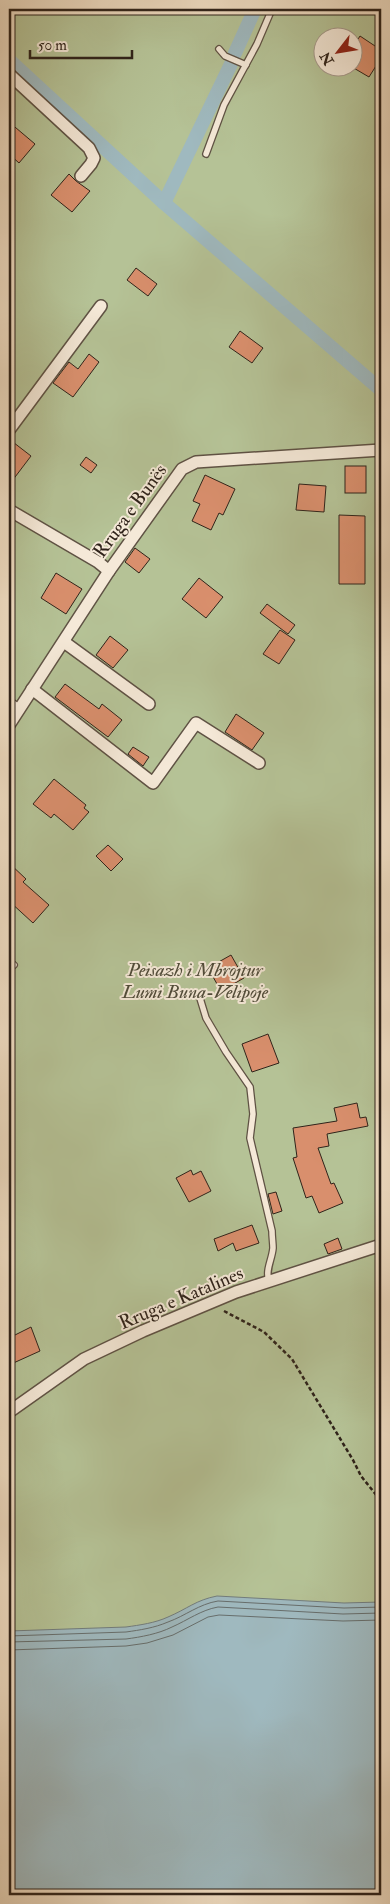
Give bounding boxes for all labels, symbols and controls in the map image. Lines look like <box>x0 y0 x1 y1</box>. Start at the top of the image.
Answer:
scale bar <box>30 28 132 60</box>
north arrow <box>312 28 362 78</box>
text: 50 m <box>38 36 67 55</box>
text: N <box>317 48 338 69</box>
street label: Rruga e Bunës <box>88 459 172 563</box>
park label: Peisazh i Mbrojtur Lumi Buna-Velipoje <box>121 958 269 1004</box>
street label: Rruga e Katalines <box>115 1261 247 1335</box>

